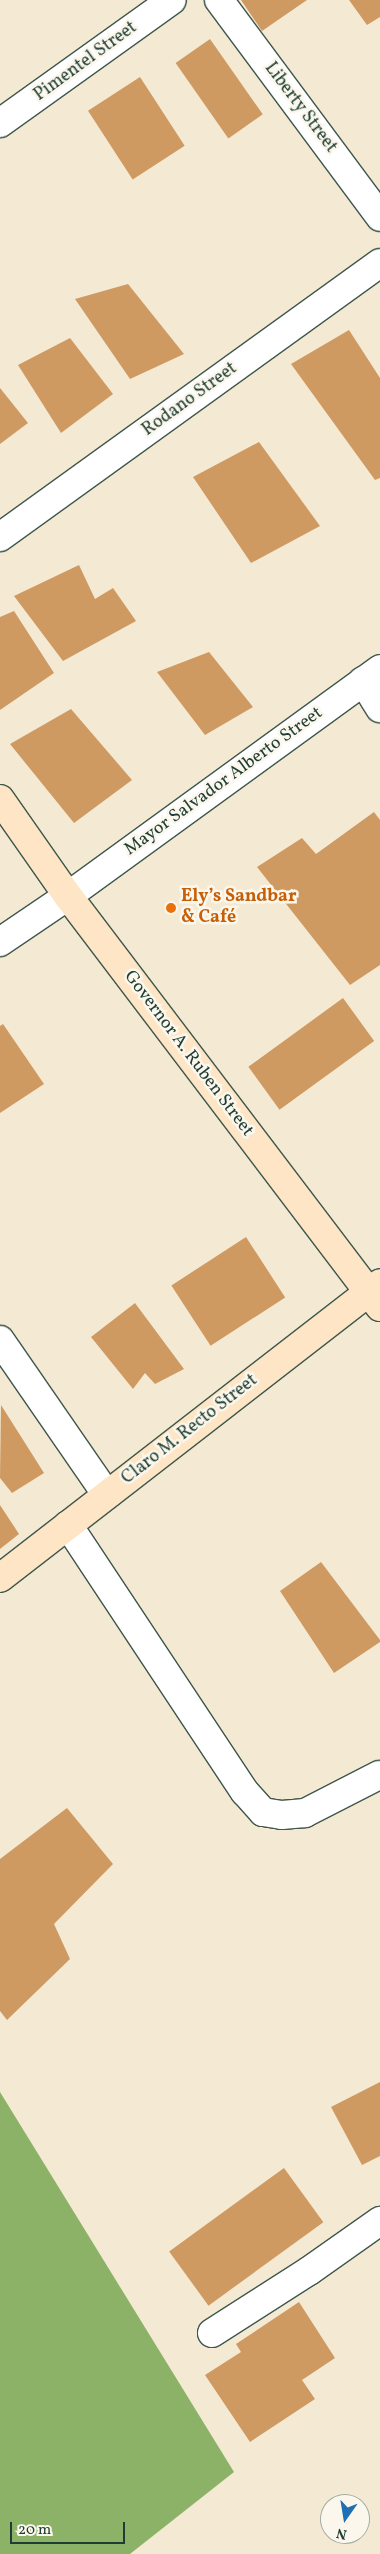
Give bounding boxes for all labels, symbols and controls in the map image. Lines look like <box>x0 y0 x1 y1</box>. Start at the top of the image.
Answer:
street label: Pimentel Street <box>30 17 142 107</box>
street label: Liberty Street <box>259 58 341 158</box>
street label: Rodano Street <box>138 358 242 442</box>
street label: Mayor Salvador Alberto Street <box>121 703 327 861</box>
place label: Ely’s Sandbar & Café <box>181 887 296 930</box>
marker: Ely’s Sandbar & Café <box>165 902 177 914</box>
street label: Governor A. Ruben Street <box>119 967 257 1141</box>
street label: Claro M. Recto Street <box>118 1370 262 1490</box>
north arrow <box>320 2494 370 2544</box>
scale bar <box>12 2512 128 2544</box>
text: 20 m <box>18 2520 51 2541</box>
text: N <box>335 2523 349 2544</box>

